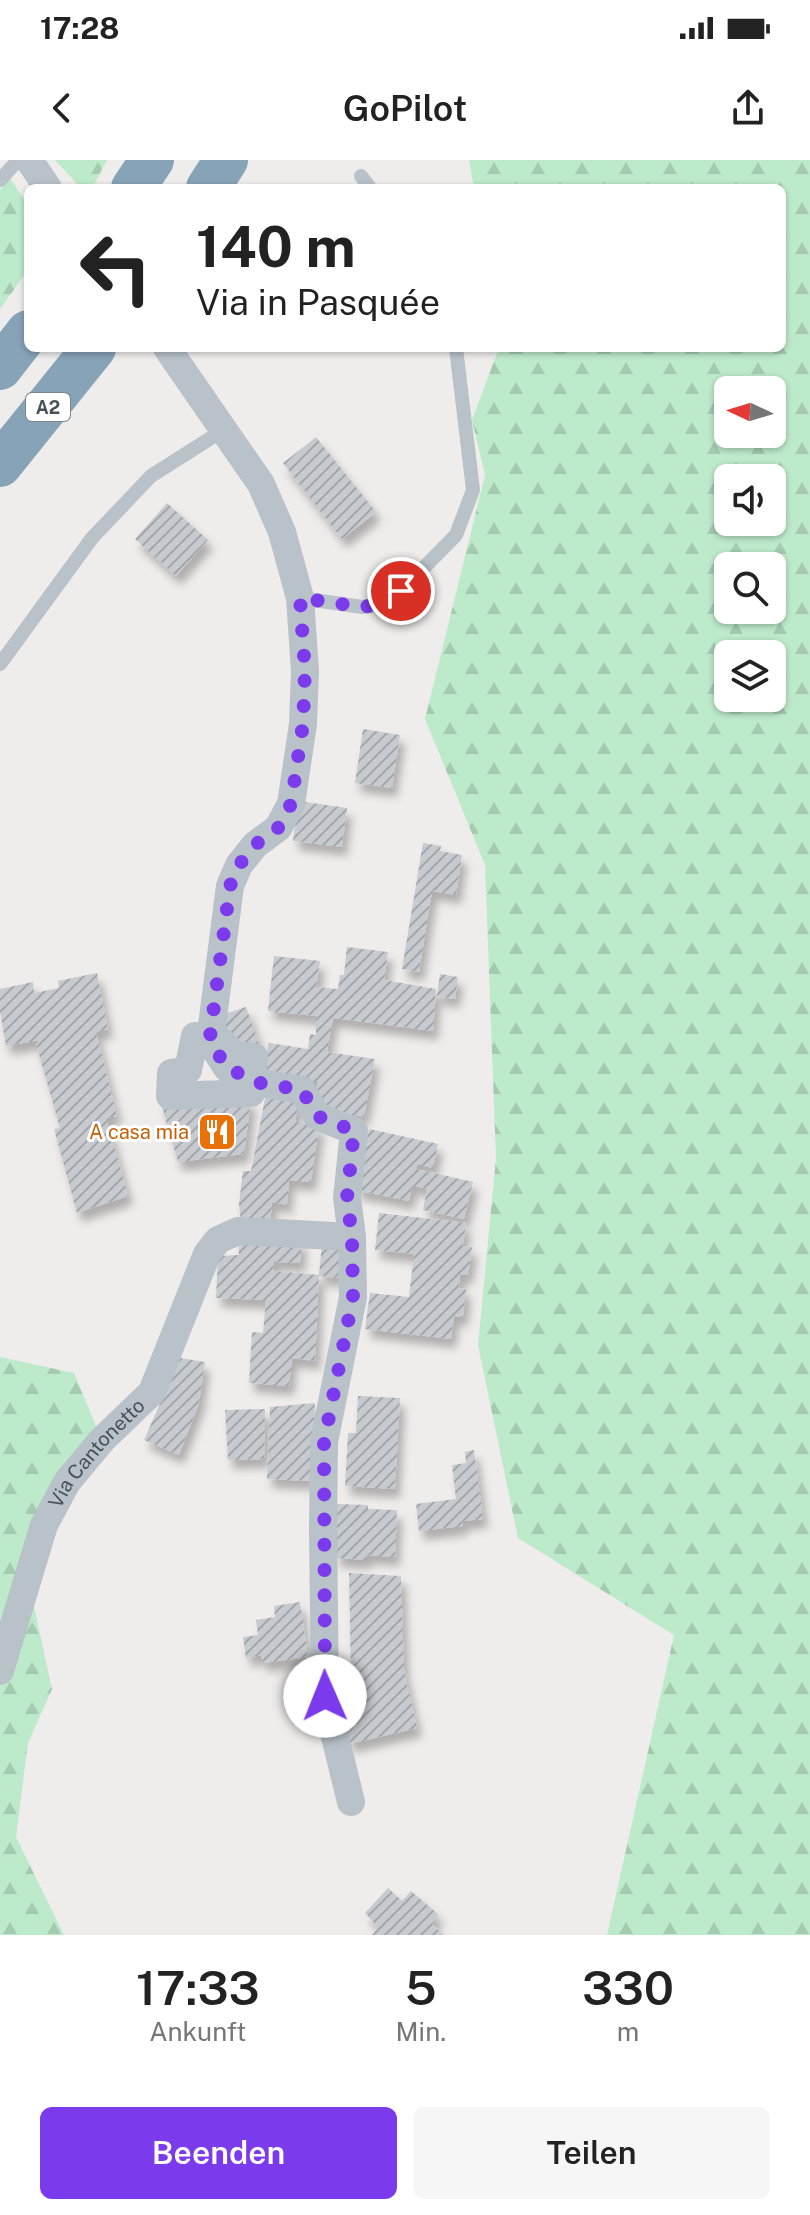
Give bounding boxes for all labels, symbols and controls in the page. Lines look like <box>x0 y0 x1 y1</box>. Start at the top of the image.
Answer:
text: 17:28 <box>40 10 120 46</box>
icon: back <box>40 86 84 130</box>
icon: share <box>726 86 770 130</box>
text: GoPilot <box>343 87 467 129</box>
text: 140 m <box>196 214 356 280</box>
icon: left <box>64 216 168 320</box>
text: Via in Pasquée <box>196 281 440 323</box>
north arrow <box>714 376 786 448</box>
map controls <box>714 376 786 712</box>
road number: A2 <box>26 393 70 421</box>
button: sound <box>714 464 786 536</box>
button: search <box>714 552 786 624</box>
pin <box>367 557 435 625</box>
icon: arrive <box>379 569 423 613</box>
button: layers <box>714 640 786 712</box>
restaurant icon: A casa mia <box>196 1111 238 1153</box>
place label: A casa mia <box>89 1120 189 1144</box>
street label: Via Cantonetto <box>43 1394 150 1512</box>
position arrow <box>283 1654 367 1738</box>
text: 17:33 <box>136 1959 260 2016</box>
text: 5 <box>405 1959 437 2016</box>
text: 330 <box>582 1959 674 2016</box>
text: Ankunft <box>149 2016 246 2047</box>
text: Min. <box>396 2016 446 2047</box>
text: m <box>617 2016 639 2047</box>
button: Beenden <box>40 2107 397 2199</box>
button: Teilen <box>413 2107 770 2199</box>

